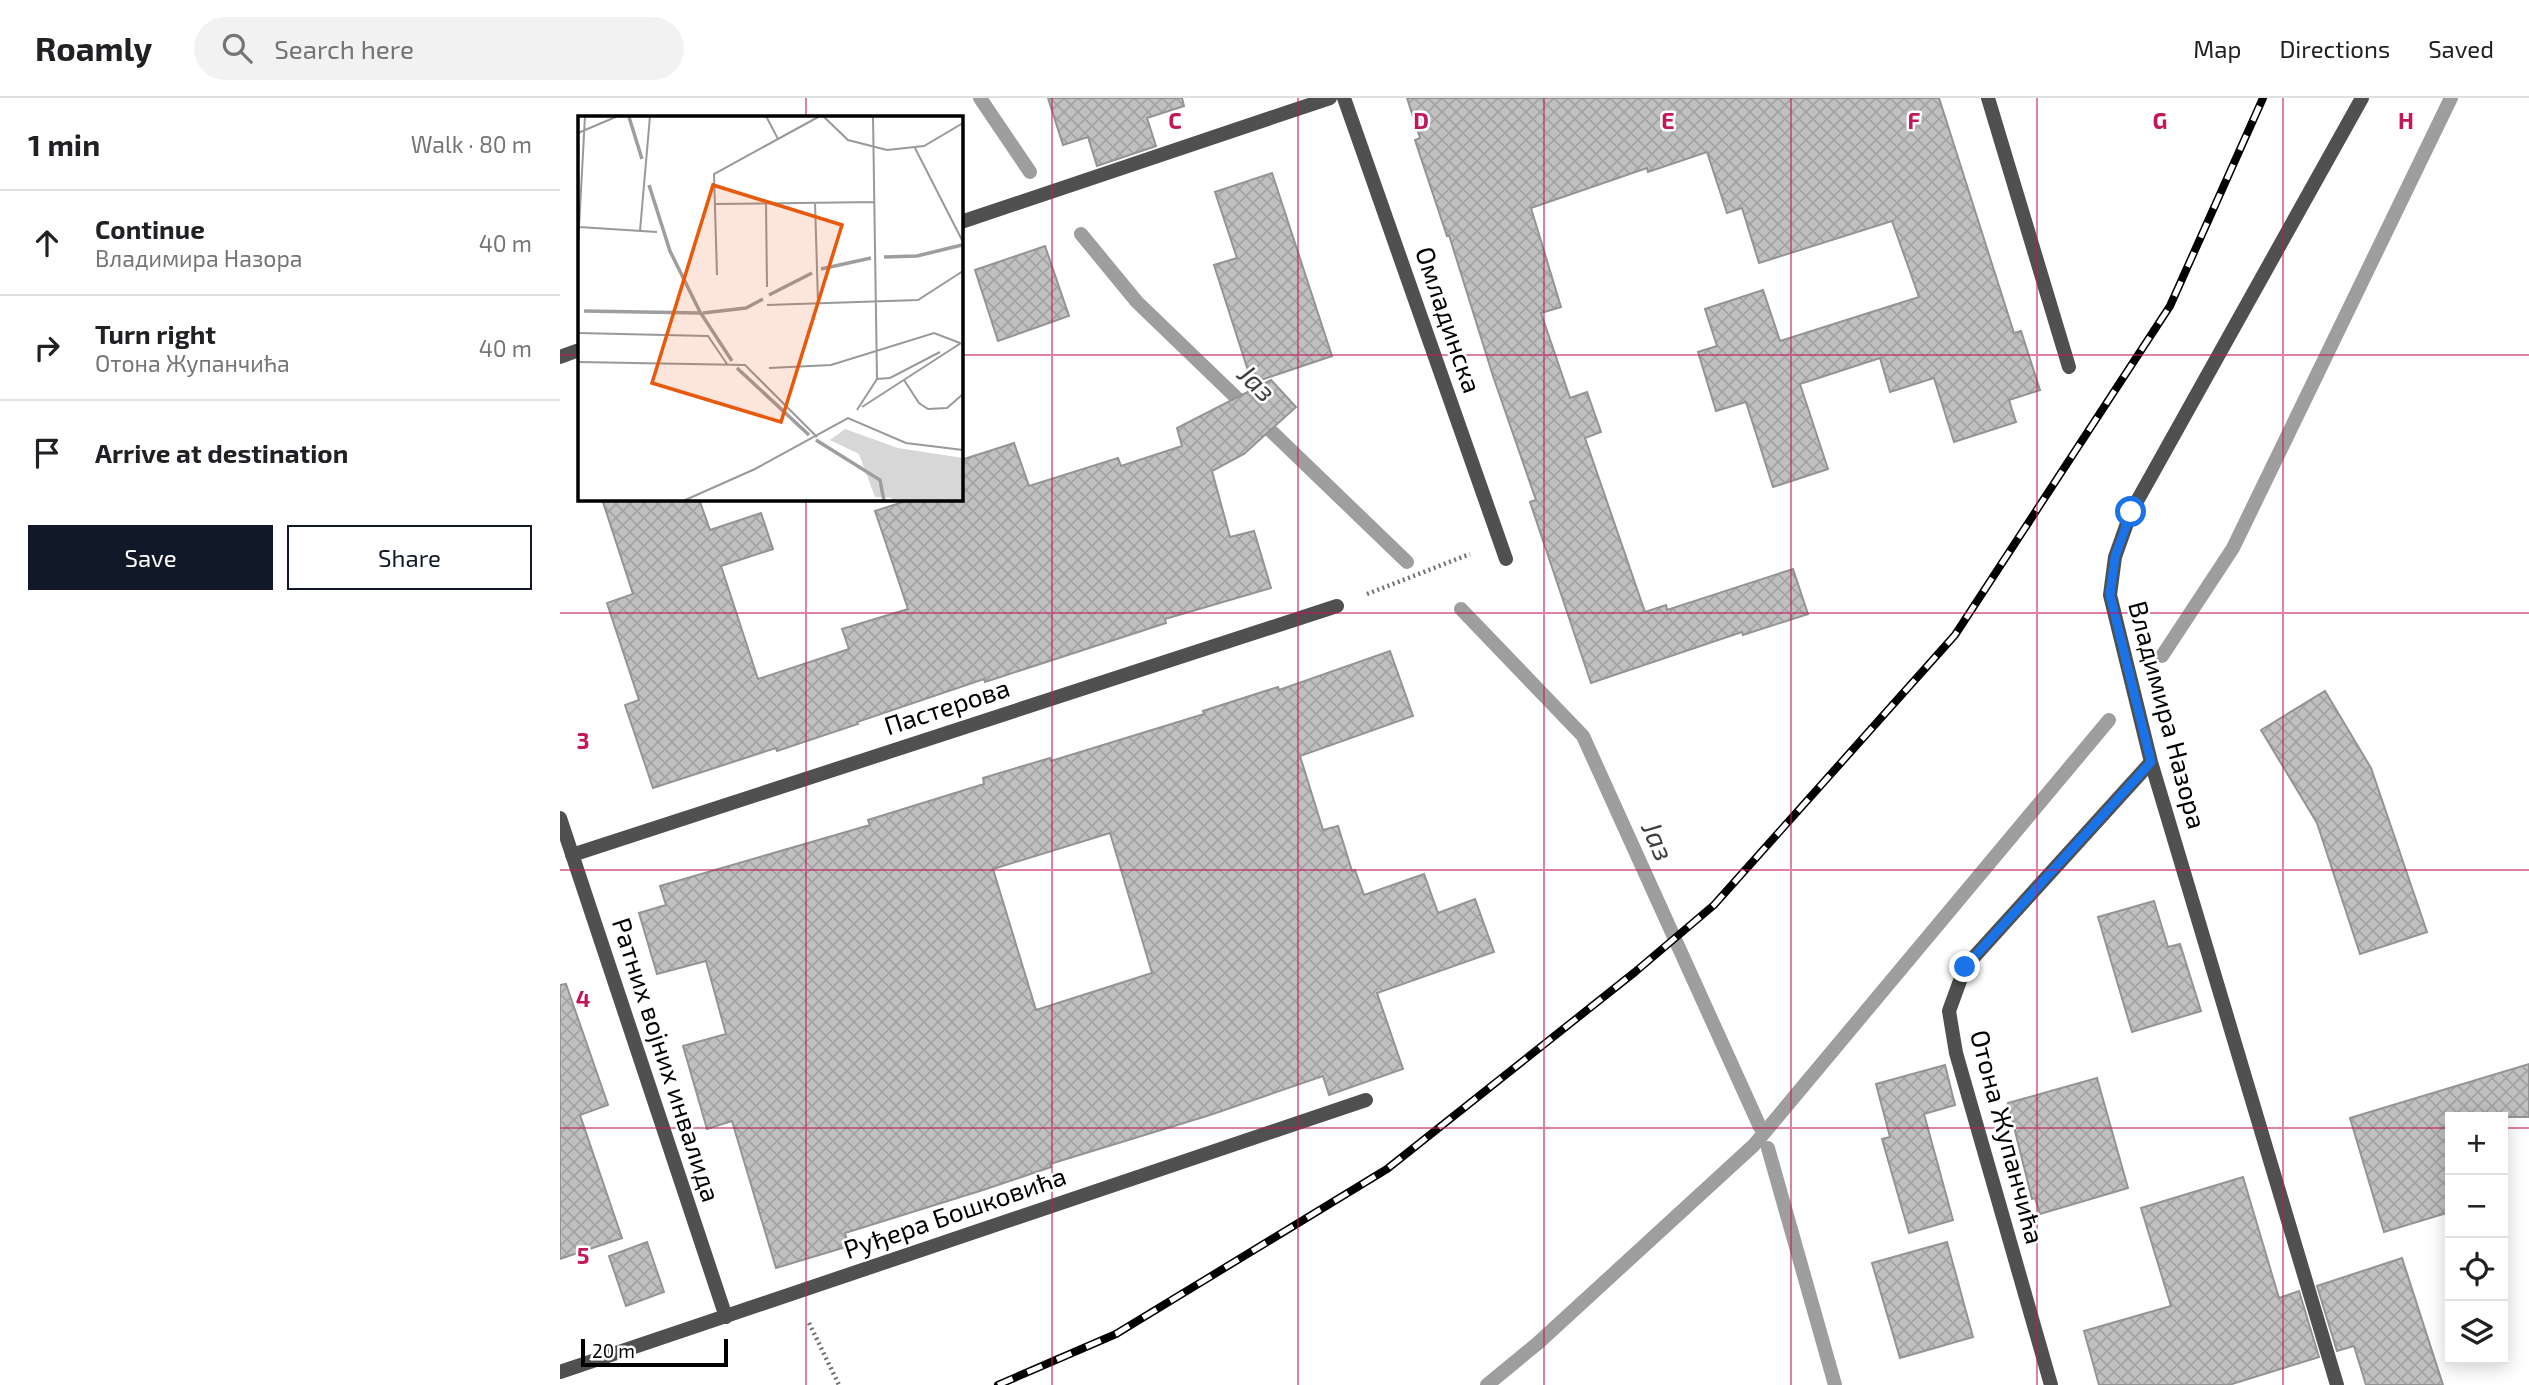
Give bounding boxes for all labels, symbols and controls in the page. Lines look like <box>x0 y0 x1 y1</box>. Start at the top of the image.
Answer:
search box <box>194 17 684 80</box>
text: Roamly <box>35 28 152 68</box>
icon: search <box>218 29 256 67</box>
text: Search here <box>274 33 414 64</box>
text: Map <box>2193 34 2241 63</box>
text: Directions <box>2279 34 2390 63</box>
text: Saved <box>2428 34 2494 63</box>
text: C <box>1168 106 1182 134</box>
text: D <box>1413 106 1429 134</box>
text: E <box>1661 106 1675 134</box>
text: F <box>1908 106 1921 134</box>
text: G <box>2153 106 2167 134</box>
text: H <box>2398 106 2414 134</box>
inset map <box>578 116 962 500</box>
text: 1 min <box>28 126 100 162</box>
text: Walk · 80 m <box>411 130 532 158</box>
text: Continue <box>95 213 205 244</box>
icon: ahead <box>28 224 66 262</box>
text: 40 m <box>479 229 532 257</box>
street label: Омладинска <box>1410 242 1489 397</box>
text: Владимира Назора <box>95 244 303 272</box>
text: Turn right <box>95 318 216 349</box>
icon: right <box>28 329 66 367</box>
text: 40 m <box>479 334 532 362</box>
text: Отона Жупанчића <box>95 349 290 377</box>
water label: Јаз <box>1231 356 1284 408</box>
icon: arrive <box>28 434 66 472</box>
text: Arrive at destination <box>95 437 348 468</box>
route start <box>2115 496 2146 527</box>
button: Save <box>28 525 273 590</box>
button: Share <box>287 525 532 590</box>
street label: Владимира Назора <box>2123 597 2214 832</box>
street label: Пастерова <box>880 671 1013 740</box>
text: 3 <box>576 726 590 754</box>
water label: Јаз <box>1635 815 1682 866</box>
street label: Ратних војних инвалида <box>607 914 728 1205</box>
route end <box>1949 951 1980 982</box>
text: 4 <box>576 984 590 1012</box>
street label: Отона Жупанчића <box>1964 1026 2052 1247</box>
map controls <box>2445 1112 2508 1364</box>
button: + <box>2445 1112 2508 1175</box>
street label: Руђера Бошковића <box>839 1159 1070 1265</box>
button: − <box>2445 1175 2508 1238</box>
button: locate <box>2445 1238 2508 1301</box>
text: 5 <box>577 1241 589 1269</box>
button: layers <box>2445 1301 2508 1364</box>
scale bar <box>581 1336 728 1368</box>
text: 20 m <box>592 1339 635 1362</box>

